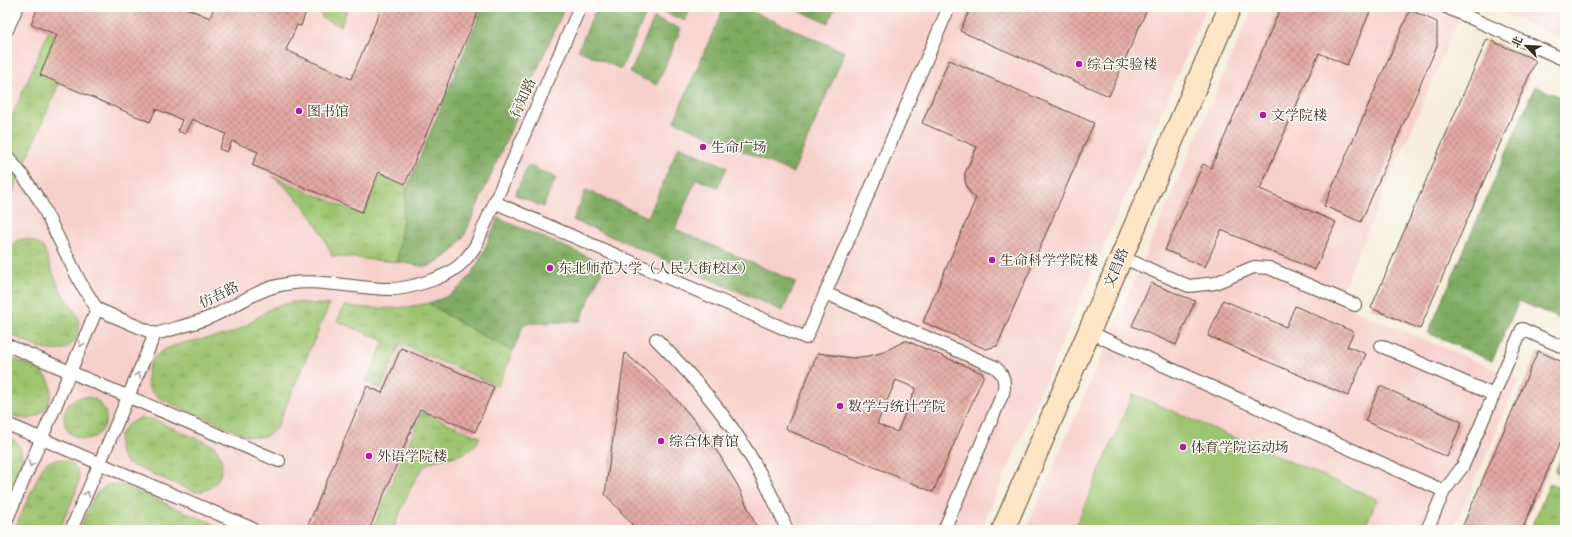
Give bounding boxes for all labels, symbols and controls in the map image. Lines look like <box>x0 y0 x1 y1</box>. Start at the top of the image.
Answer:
north arrow <box>1506 26 1546 66</box>
text: 北 <box>1509 34 1525 50</box>
place label: 综合实验楼 <box>1087 56 1157 73</box>
marker: 综合实验楼 <box>1074 59 1084 69</box>
street label: 行知路 <box>507 75 539 121</box>
place label: 图书馆 <box>307 103 349 120</box>
marker: 图书馆 <box>294 106 304 116</box>
place label: 文学院楼 <box>1271 107 1327 124</box>
marker: 文学院楼 <box>1258 110 1268 120</box>
place label: 生命广场 <box>711 139 767 156</box>
marker: 生命广场 <box>698 142 708 152</box>
street label: 文昌路 <box>1100 245 1132 291</box>
place label: 生命科学学院楼 <box>1000 252 1098 269</box>
marker: 生命科学学院楼 <box>987 255 997 265</box>
place label: 东北师范大学（人民大街校区） <box>558 260 754 277</box>
marker: 东北师范大学（人民大街校区） <box>545 263 555 273</box>
street label: 仿吾路 <box>196 278 242 312</box>
one-way arrow <box>78 341 86 348</box>
one-way arrow <box>133 371 141 378</box>
place label: 数学与统计学院 <box>848 398 946 415</box>
marker: 数学与统计学院 <box>835 401 845 411</box>
place label: 综合体育馆 <box>669 433 739 450</box>
marker: 综合体育馆 <box>656 436 666 446</box>
place label: 体育学院运动场 <box>1191 439 1289 456</box>
marker: 体育学院运动场 <box>1178 442 1188 452</box>
place label: 外语学院楼 <box>377 448 447 465</box>
marker: 外语学院楼 <box>364 451 374 461</box>
one-way arrow <box>27 461 35 468</box>
one-way arrow <box>82 491 90 498</box>

